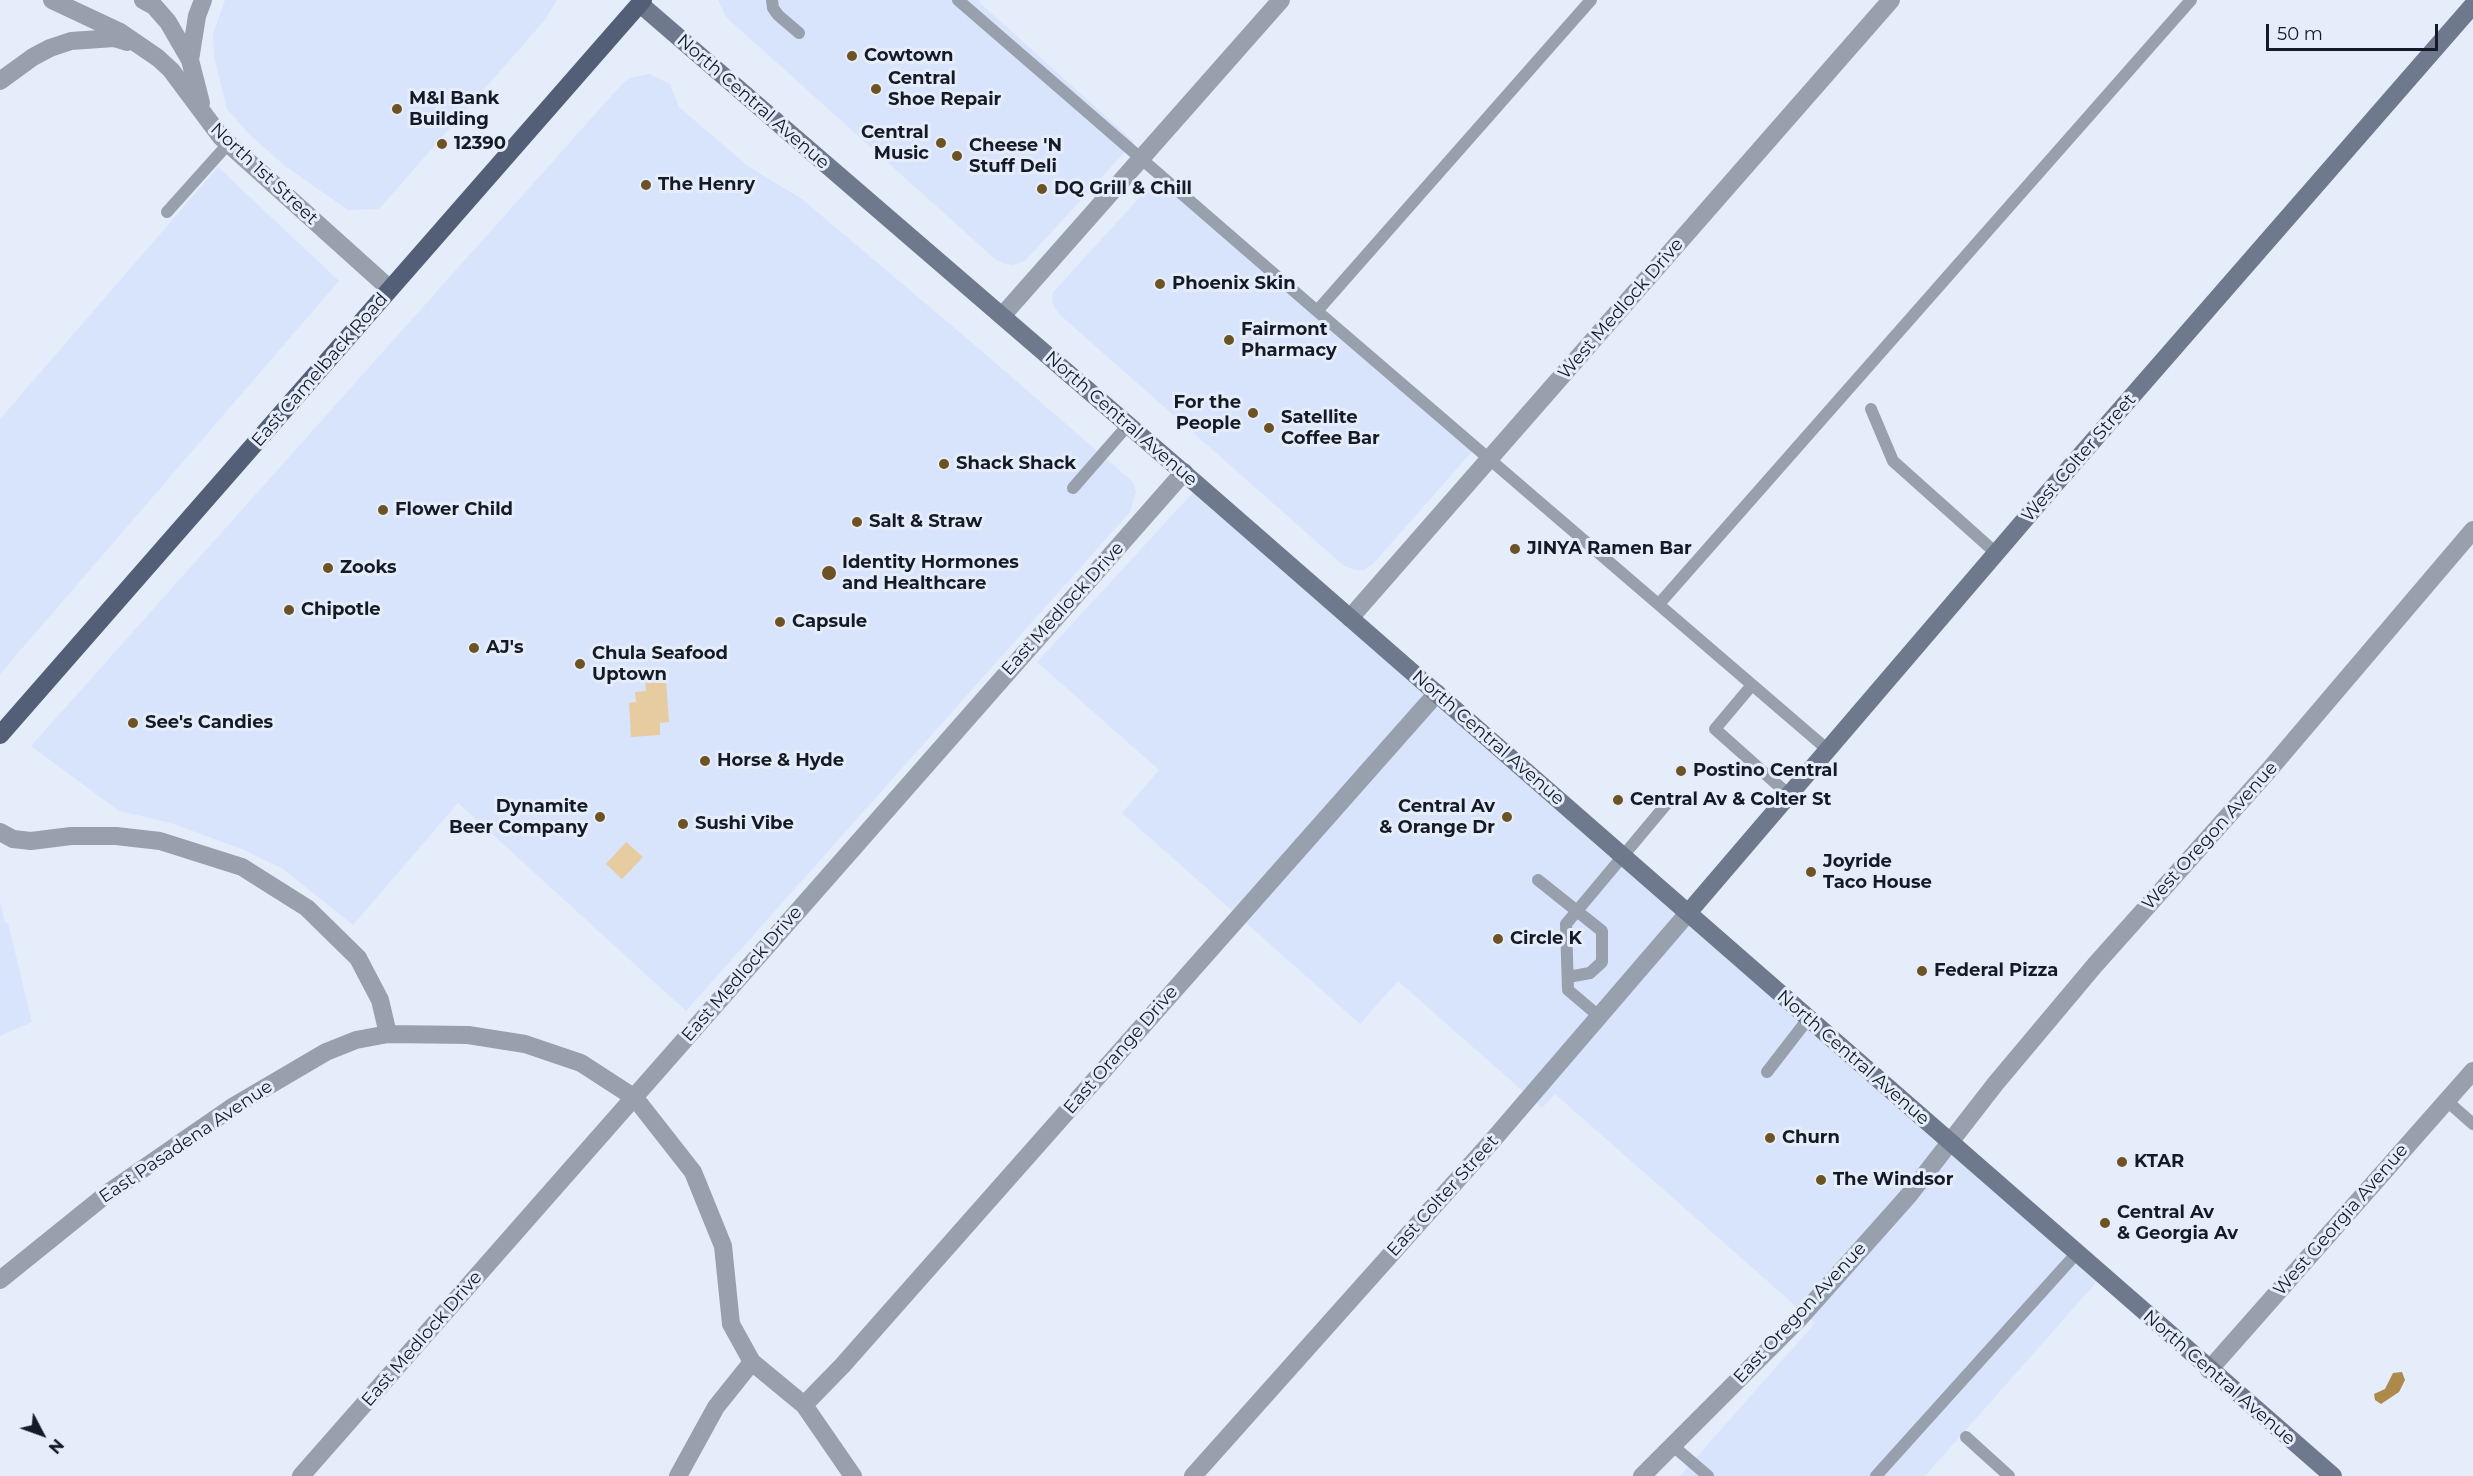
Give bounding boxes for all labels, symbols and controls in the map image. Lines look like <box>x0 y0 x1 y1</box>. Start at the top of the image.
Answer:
scale bar <box>2269 12 2442 50</box>
text: 50 m <box>2277 23 2323 45</box>
street label: North Central Avenue <box>672 30 834 174</box>
place label: Cowtown <box>864 45 954 67</box>
marker: Cowtown <box>845 49 859 63</box>
place label: Central Shoe Repair <box>888 68 1001 110</box>
marker: Central Shoe Repair <box>869 82 883 96</box>
place label: M&I Bank Building <box>409 88 499 130</box>
marker: M&I Bank Building <box>390 102 404 116</box>
street label: North 1st Street <box>206 119 322 229</box>
place label: Central Music <box>861 122 929 164</box>
place label: 12390 <box>454 133 506 155</box>
place label: Cheese 'N Stuff Deli <box>969 135 1062 178</box>
marker: Central Music <box>934 136 948 150</box>
marker: 12390 <box>435 137 449 151</box>
marker: Cheese 'N Stuff Deli <box>950 149 964 163</box>
place label: The Henry <box>658 174 755 196</box>
marker: The Henry <box>639 178 653 192</box>
place label: DQ Grill & Chill <box>1054 178 1192 200</box>
marker: DQ Grill & Chill <box>1035 182 1049 196</box>
street label: West Medlock Drive <box>1554 234 1688 384</box>
place label: Phoenix Skin <box>1172 273 1296 295</box>
marker: Phoenix Skin <box>1153 277 1167 291</box>
street label: East Camelback Road <box>247 289 393 451</box>
place label: Fairmont Pharmacy <box>1241 319 1337 362</box>
marker: Fairmont Pharmacy <box>1222 333 1236 347</box>
street label: North Central Avenue <box>1040 347 1202 491</box>
street label: West Colter Street <box>2017 389 2141 527</box>
place label: For the People <box>1173 392 1241 434</box>
marker: For the People <box>1246 406 1260 420</box>
place label: Satellite Coffee Bar <box>1281 407 1380 450</box>
marker: Satellite Coffee Bar <box>1262 421 1276 435</box>
place label: Shack Shack <box>956 453 1076 475</box>
marker: Shack Shack <box>937 457 951 471</box>
place label: Flower Child <box>395 499 513 521</box>
marker: Flower Child <box>376 503 390 517</box>
place label: Salt & Straw <box>869 511 982 533</box>
marker: Salt & Straw <box>850 515 864 529</box>
street label: East Medlock Drive <box>997 538 1129 680</box>
place label: JINYA Ramen Bar <box>1527 538 1692 560</box>
marker: JINYA Ramen Bar <box>1508 542 1522 556</box>
place label: Identity Hormones and Healthcare <box>842 552 1019 594</box>
place label: Zooks <box>340 557 397 579</box>
marker: Zooks <box>321 561 335 575</box>
marker: Identity Hormones and Healthcare <box>820 564 838 582</box>
place label: Chipotle <box>301 599 381 621</box>
marker: Chipotle <box>282 603 296 617</box>
place label: Capsule <box>792 611 867 633</box>
marker: Capsule <box>773 615 787 629</box>
place label: AJ's <box>486 637 523 659</box>
marker: AJ's <box>467 641 481 655</box>
place label: Chula Seafood Uptown <box>592 643 728 686</box>
marker: Chula Seafood Uptown <box>573 657 587 671</box>
street label: North Central Avenue <box>1407 666 1569 810</box>
place label: See's Candies <box>145 712 273 734</box>
marker: See's Candies <box>126 716 140 730</box>
place label: Horse & Hyde <box>717 750 844 772</box>
marker: Horse & Hyde <box>698 754 712 768</box>
street label: West Oregon Avenue <box>2138 757 2282 915</box>
place label: Postino Central <box>1693 760 1838 782</box>
marker: Postino Central <box>1674 764 1688 778</box>
place label: Central Av & Colter St <box>1630 789 1831 811</box>
marker: Central Av & Colter St <box>1611 793 1625 807</box>
place label: Dynamite Beer Company <box>449 796 588 838</box>
place label: Central Av & Orange Dr <box>1379 796 1495 838</box>
marker: Dynamite Beer Company <box>593 810 607 824</box>
marker: Central Av & Orange Dr <box>1500 810 1514 824</box>
place label: Sushi Vibe <box>695 813 794 835</box>
marker: Sushi Vibe <box>676 817 690 831</box>
place label: Joyride Taco House <box>1823 851 1932 894</box>
marker: Joyride Taco House <box>1804 865 1818 879</box>
street label: East Medlock Drive <box>677 902 807 1046</box>
place label: Circle K <box>1510 928 1582 950</box>
marker: Circle K <box>1491 932 1505 946</box>
place label: Federal Pizza <box>1934 960 2058 982</box>
marker: Federal Pizza <box>1915 964 1929 978</box>
street label: East Orange Drive <box>1059 981 1183 1119</box>
street label: North Central Avenue <box>1772 986 1934 1130</box>
street label: East Pasadena Avenue <box>95 1076 277 1208</box>
place label: Churn <box>1782 1127 1840 1149</box>
street label: East Colter Street <box>1383 1131 1503 1261</box>
marker: Churn <box>1763 1131 1777 1145</box>
street label: West Georgia Avenue <box>2269 1140 2413 1300</box>
place label: KTAR <box>2134 1151 2184 1173</box>
marker: KTAR <box>2115 1155 2129 1169</box>
place label: The Windsor <box>1833 1169 1953 1191</box>
marker: The Windsor <box>1814 1173 1828 1187</box>
place label: Central Av & Georgia Av <box>2117 1202 2238 1244</box>
marker: Central Av & Georgia Av <box>2098 1216 2112 1230</box>
street label: East Oregon Avenue <box>1729 1238 1871 1388</box>
street label: East Medlock Drive <box>357 1267 487 1411</box>
street label: North Central Avenue <box>2138 1306 2300 1450</box>
north arrow <box>12 1404 72 1464</box>
text: N <box>45 1435 67 1457</box>

